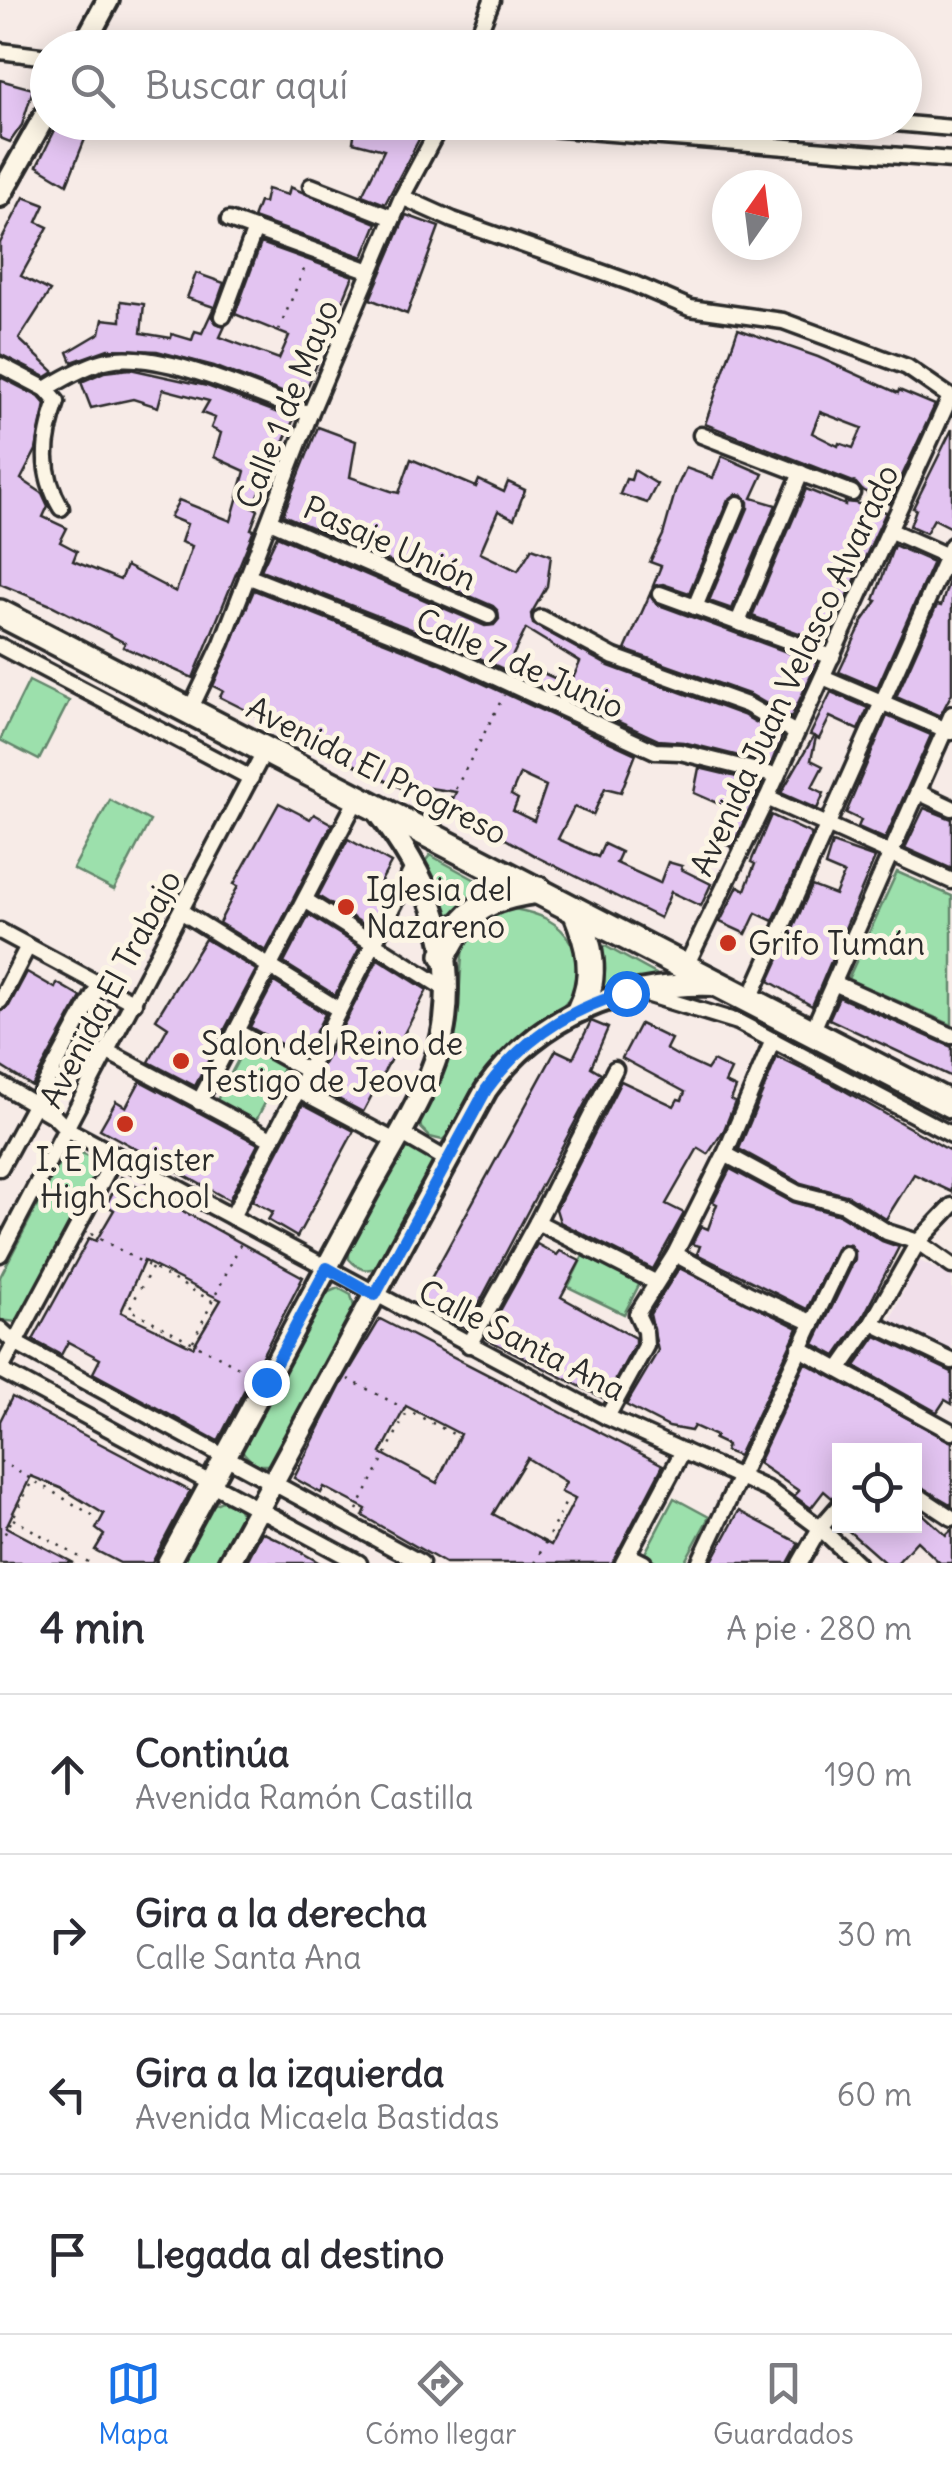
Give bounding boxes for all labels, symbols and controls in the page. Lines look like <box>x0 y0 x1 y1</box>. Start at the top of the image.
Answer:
search box <box>30 30 922 140</box>
icon: search <box>65 58 120 113</box>
text: Buscar aquí <box>145 62 348 109</box>
north arrow <box>712 170 802 260</box>
street label: Calle 1 de Mayo <box>226 293 348 515</box>
street label: Avenida Juan Velasco Alvarado <box>680 458 908 882</box>
street label: Pasaje Unión <box>297 487 483 599</box>
street label: Calle 7 de Junio <box>409 599 631 727</box>
street label: Avenida El Progreso <box>240 687 514 853</box>
street label: Avenida El Trabajo <box>30 863 190 1115</box>
place label: Iglesia del Nazareno <box>366 869 512 947</box>
marker: Iglesia del Nazareno <box>335 896 357 918</box>
place label: Grifo Tumán <box>748 923 925 964</box>
marker: Grifo Tumán <box>717 932 739 954</box>
route start <box>604 971 650 1017</box>
place label: Salon del Reino de Testigo de Jeova <box>201 1023 463 1101</box>
marker: Salon del Reino de Testigo de Jeova <box>170 1050 192 1072</box>
marker: I. E Magister High School <box>114 1113 136 1135</box>
place label: I. E Magister High School <box>36 1139 214 1217</box>
street label: Calle Santa Ana <box>412 1270 632 1410</box>
route end <box>244 1360 290 1406</box>
map controls <box>832 1443 922 1533</box>
button: locate <box>832 1443 922 1533</box>
text: 4 min <box>40 1602 145 1654</box>
text: A pie · 280 m <box>726 1608 912 1649</box>
text: Continúa <box>135 1730 290 1777</box>
icon: ahead <box>40 1747 95 1802</box>
text: 190 m <box>824 1754 912 1795</box>
text: Avenida Ramón Castilla <box>135 1777 473 1818</box>
text: Gira a la derecha <box>135 1890 427 1937</box>
icon: right <box>40 1907 95 1962</box>
text: 30 m <box>837 1914 912 1955</box>
text: Calle Santa Ana <box>135 1937 362 1978</box>
text: Gira a la izquierda <box>135 2050 445 2097</box>
icon: left <box>40 2067 95 2122</box>
text: 60 m <box>837 2074 912 2115</box>
text: Avenida Micaela Bastidas <box>135 2097 499 2138</box>
icon: arrive <box>40 2227 95 2282</box>
text: Llegada al destino <box>135 2231 444 2278</box>
tab: Mapa <box>98 2356 169 2452</box>
tab: Cómo llegar <box>365 2356 517 2452</box>
tab: Guardados <box>713 2356 854 2452</box>

